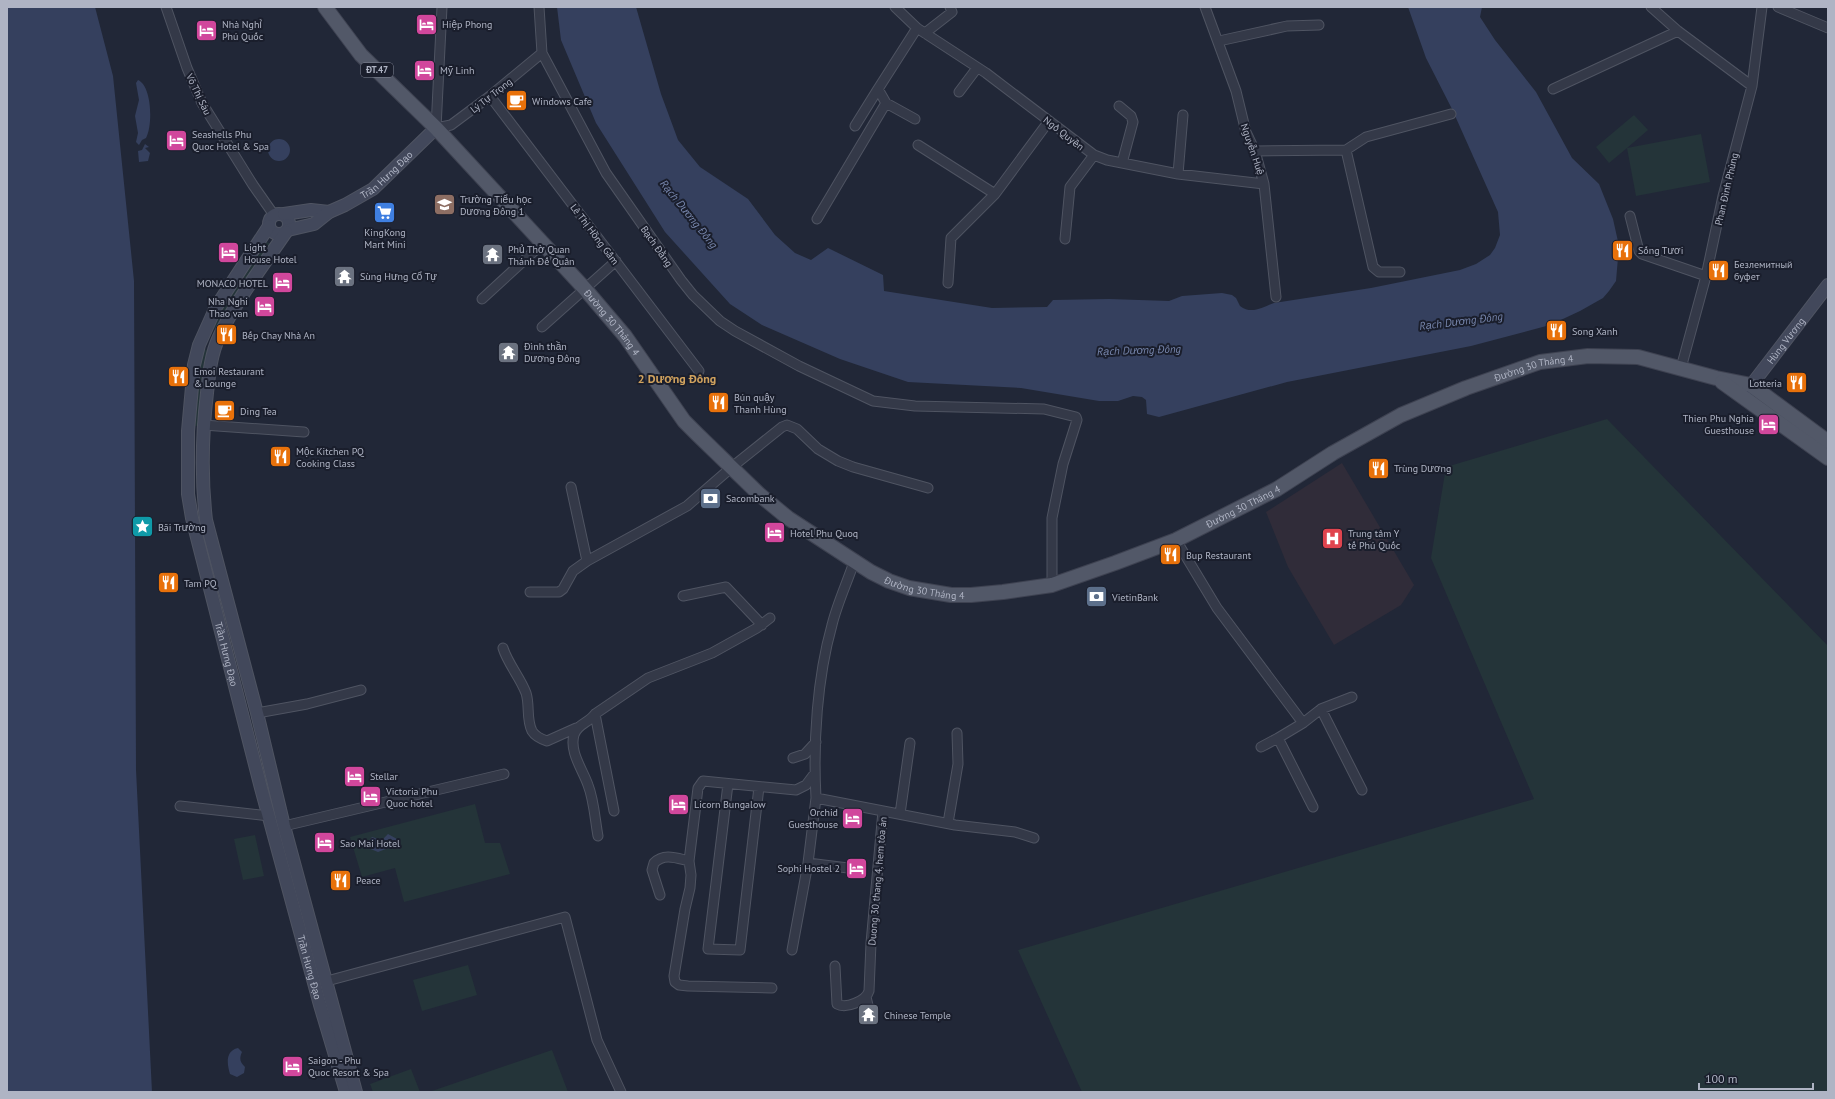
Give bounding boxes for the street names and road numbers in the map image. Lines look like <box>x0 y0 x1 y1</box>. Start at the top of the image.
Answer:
road number: ĐT.47 <box>361 63 393 77</box>
street label: Võ Thị Sáu <box>183 70 214 117</box>
street label: Lý Tự Trọng <box>468 75 515 116</box>
street label: Ngô Quyền <box>1041 113 1087 153</box>
street label: Nguyễn Huệ <box>1238 122 1268 177</box>
street label: Trần Hưng Đạo <box>358 148 416 202</box>
street label: Phan Đình Phùng <box>1712 151 1741 227</box>
street label: Lê Thị Hồng Gấm <box>567 201 622 267</box>
street label: Bạch Đằng <box>638 223 675 269</box>
street label: Đường 30 Tháng 4 <box>580 286 643 359</box>
street label: Hùng Vương <box>1764 315 1808 367</box>
street label: Đường 30 Tháng 4 <box>1492 352 1575 385</box>
street label: Đường 30 Tháng 4 <box>1203 482 1283 531</box>
street label: Đường 30 Tháng 4 <box>881 573 965 602</box>
street label: Trần Hưng Đạo <box>212 620 241 688</box>
street label: Duong 30 thang 4, hem tòa án <box>865 816 890 946</box>
street label: Trần Hưng Đạo <box>294 934 324 1001</box>

